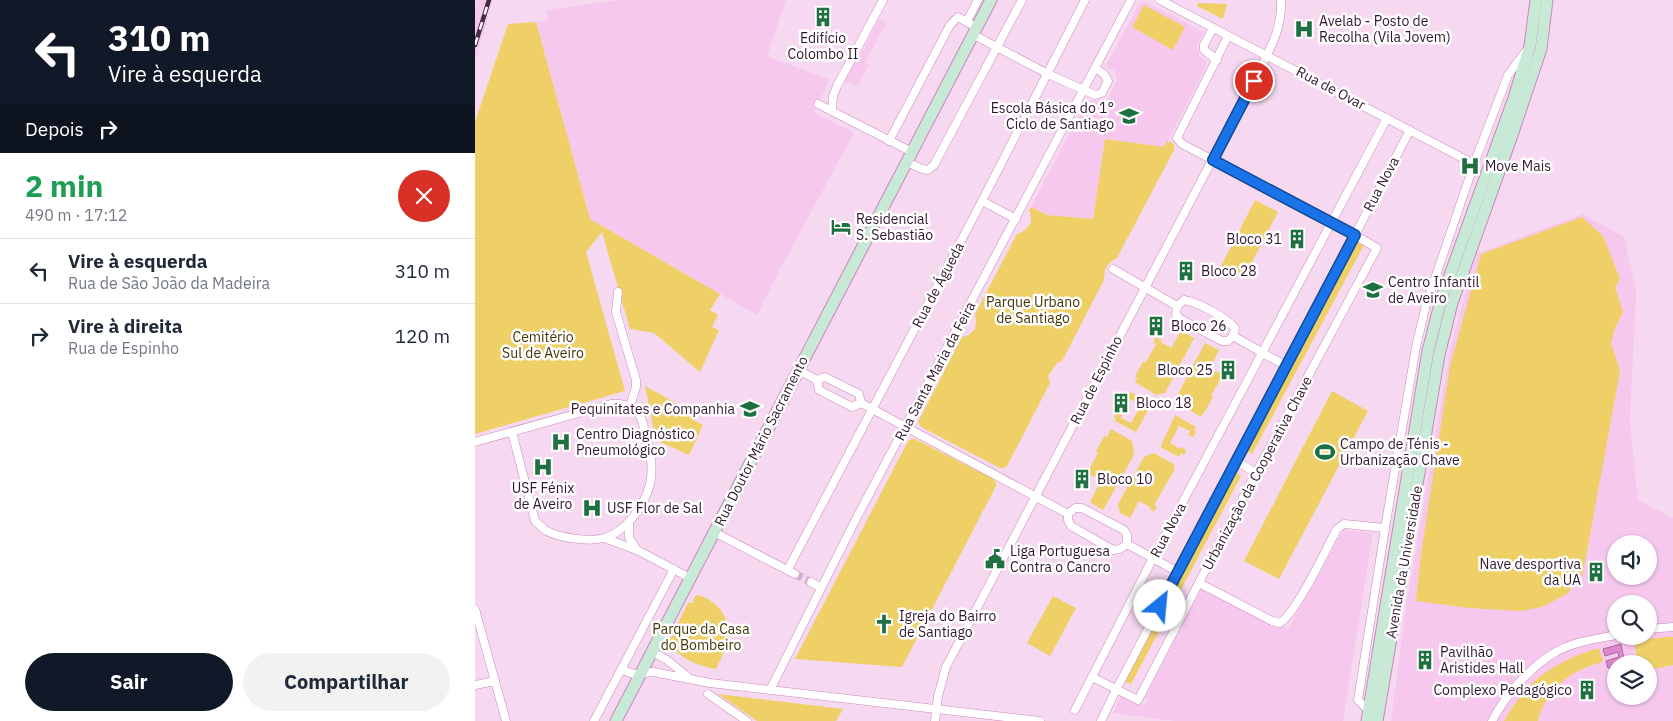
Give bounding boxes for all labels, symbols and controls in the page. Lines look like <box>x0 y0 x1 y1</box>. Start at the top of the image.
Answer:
building icon: Edifício Colombo II <box>812 6 834 28</box>
place label: Avelab - Posto de Recolha (Vila Jovem) <box>1319 12 1451 46</box>
text: 310 m <box>108 15 211 61</box>
hospital icon: Avelab - Posto de Recolha (Vila Jovem) <box>1293 18 1315 40</box>
icon: left <box>25 20 90 85</box>
place label: Edifício Colombo II <box>788 29 858 63</box>
text: Vire à esquerda <box>108 59 262 88</box>
pin <box>1233 60 1275 102</box>
street label: Rua de Ovar <box>1293 62 1369 114</box>
icon: arrive <box>1240 67 1268 95</box>
place label: Escola Básica do 1° Ciclo de Santiago <box>991 99 1114 133</box>
school or university icon: Escola Básica do 1° Ciclo de Santiago <box>1118 105 1140 127</box>
icon: right <box>94 115 122 143</box>
text: Depois <box>25 117 84 141</box>
street label: Rua Nova <box>1359 153 1403 215</box>
hospital icon: Move Mais <box>1459 155 1481 177</box>
place label: Move Mais <box>1485 157 1551 175</box>
text: 2 min <box>25 166 103 205</box>
button: close <box>398 170 450 222</box>
text: 490 m · 17:12 <box>25 205 127 225</box>
place label: Residencial S. Sebastião <box>856 210 933 244</box>
hotel icon: Residencial S. Sebastião <box>830 216 852 238</box>
building icon: Bloco 31 <box>1286 228 1308 250</box>
place label: Bloco 31 <box>1226 230 1282 248</box>
street label: Rua de Águeda <box>907 238 968 331</box>
text: Vire à esquerda <box>68 249 208 273</box>
icon: left <box>25 257 53 285</box>
text: 310 m <box>395 259 450 283</box>
building icon: Bloco 28 <box>1175 260 1197 282</box>
place label: Bloco 28 <box>1201 262 1257 280</box>
text: Rua de São João da Madeira <box>68 273 270 293</box>
place label: Centro Infantil de Aveiro <box>1388 273 1479 307</box>
school or university icon: Centro Infantil de Aveiro <box>1362 279 1384 301</box>
park label: Parque Urbano de Santiago <box>986 293 1080 327</box>
street label: Rua Santa Maria da Feira <box>891 298 980 444</box>
text: Vire à direita <box>68 314 183 338</box>
building icon: Bloco 26 <box>1145 315 1167 337</box>
place label: Bloco 26 <box>1171 317 1227 335</box>
icon: right <box>25 322 53 350</box>
text: 120 m <box>395 324 450 348</box>
park label: Cemitério Sul de Aveiro <box>502 328 584 362</box>
street label: Rua de Espinho <box>1066 332 1126 427</box>
text: Rua de Espinho <box>68 338 179 358</box>
street label: Rua Doutor Mário Sacramento <box>710 353 812 529</box>
building icon: Bloco 25 <box>1217 359 1239 381</box>
place label: Bloco 25 <box>1157 361 1213 379</box>
street label: Urbanização da Cooperativa Chave <box>1198 373 1316 573</box>
building icon: Bloco 18 <box>1110 392 1132 414</box>
place label: Bloco 18 <box>1136 394 1192 412</box>
school or university icon: Pequinitates e Companhia <box>739 398 761 420</box>
place label: Pequinitates e Companhia <box>571 400 736 418</box>
place label: Centro Diagnóstico Pneumológico <box>576 425 695 459</box>
hospital icon: Centro Diagnóstico Pneumológico <box>550 431 572 453</box>
place label: Campo de Ténis - Urbanização Chave <box>1340 435 1460 469</box>
sports icon: Campo de Ténis - Urbanização Chave <box>1314 441 1336 463</box>
hospital icon: USF Fénix de Aveiro <box>532 456 554 478</box>
building icon: Bloco 10 <box>1071 468 1093 490</box>
place label: Bloco 10 <box>1097 470 1153 488</box>
place label: USF Fénix de Aveiro <box>512 479 574 513</box>
street label: Avenida da Universidade <box>1382 484 1426 640</box>
hospital icon: USF Flor de Sal <box>581 497 603 519</box>
place label: USF Flor de Sal <box>607 499 702 517</box>
street label: Rua Nova <box>1146 499 1190 561</box>
map controls <box>1607 535 1657 705</box>
button: sound <box>1607 535 1657 585</box>
place label: Liga Portuguesa Contra o Cancro <box>1010 542 1111 576</box>
public building icon: Liga Portuguesa Contra o Cancro <box>984 548 1006 570</box>
place label: Nave desportiva da UA <box>1480 555 1582 589</box>
building icon: Nave desportiva da UA <box>1585 561 1607 583</box>
position arrow <box>1133 579 1185 631</box>
button: search <box>1607 595 1657 645</box>
place label: Igreja do Bairro de Santiago <box>899 607 997 641</box>
church icon: Igreja do Bairro de Santiago <box>873 613 895 635</box>
park label: Parque da Casa do Bombeiro <box>652 620 750 654</box>
place label: Pavilhão Aristides Hall <box>1440 643 1524 677</box>
building icon: Pavilhão Aristides Hall <box>1414 649 1436 671</box>
button: Sair <box>25 653 233 711</box>
button: Compartilhar <box>243 653 450 711</box>
button: layers <box>1607 655 1657 705</box>
building icon: Complexo Pedagógico <box>1576 679 1598 701</box>
place label: Complexo Pedagógico <box>1433 681 1572 699</box>

